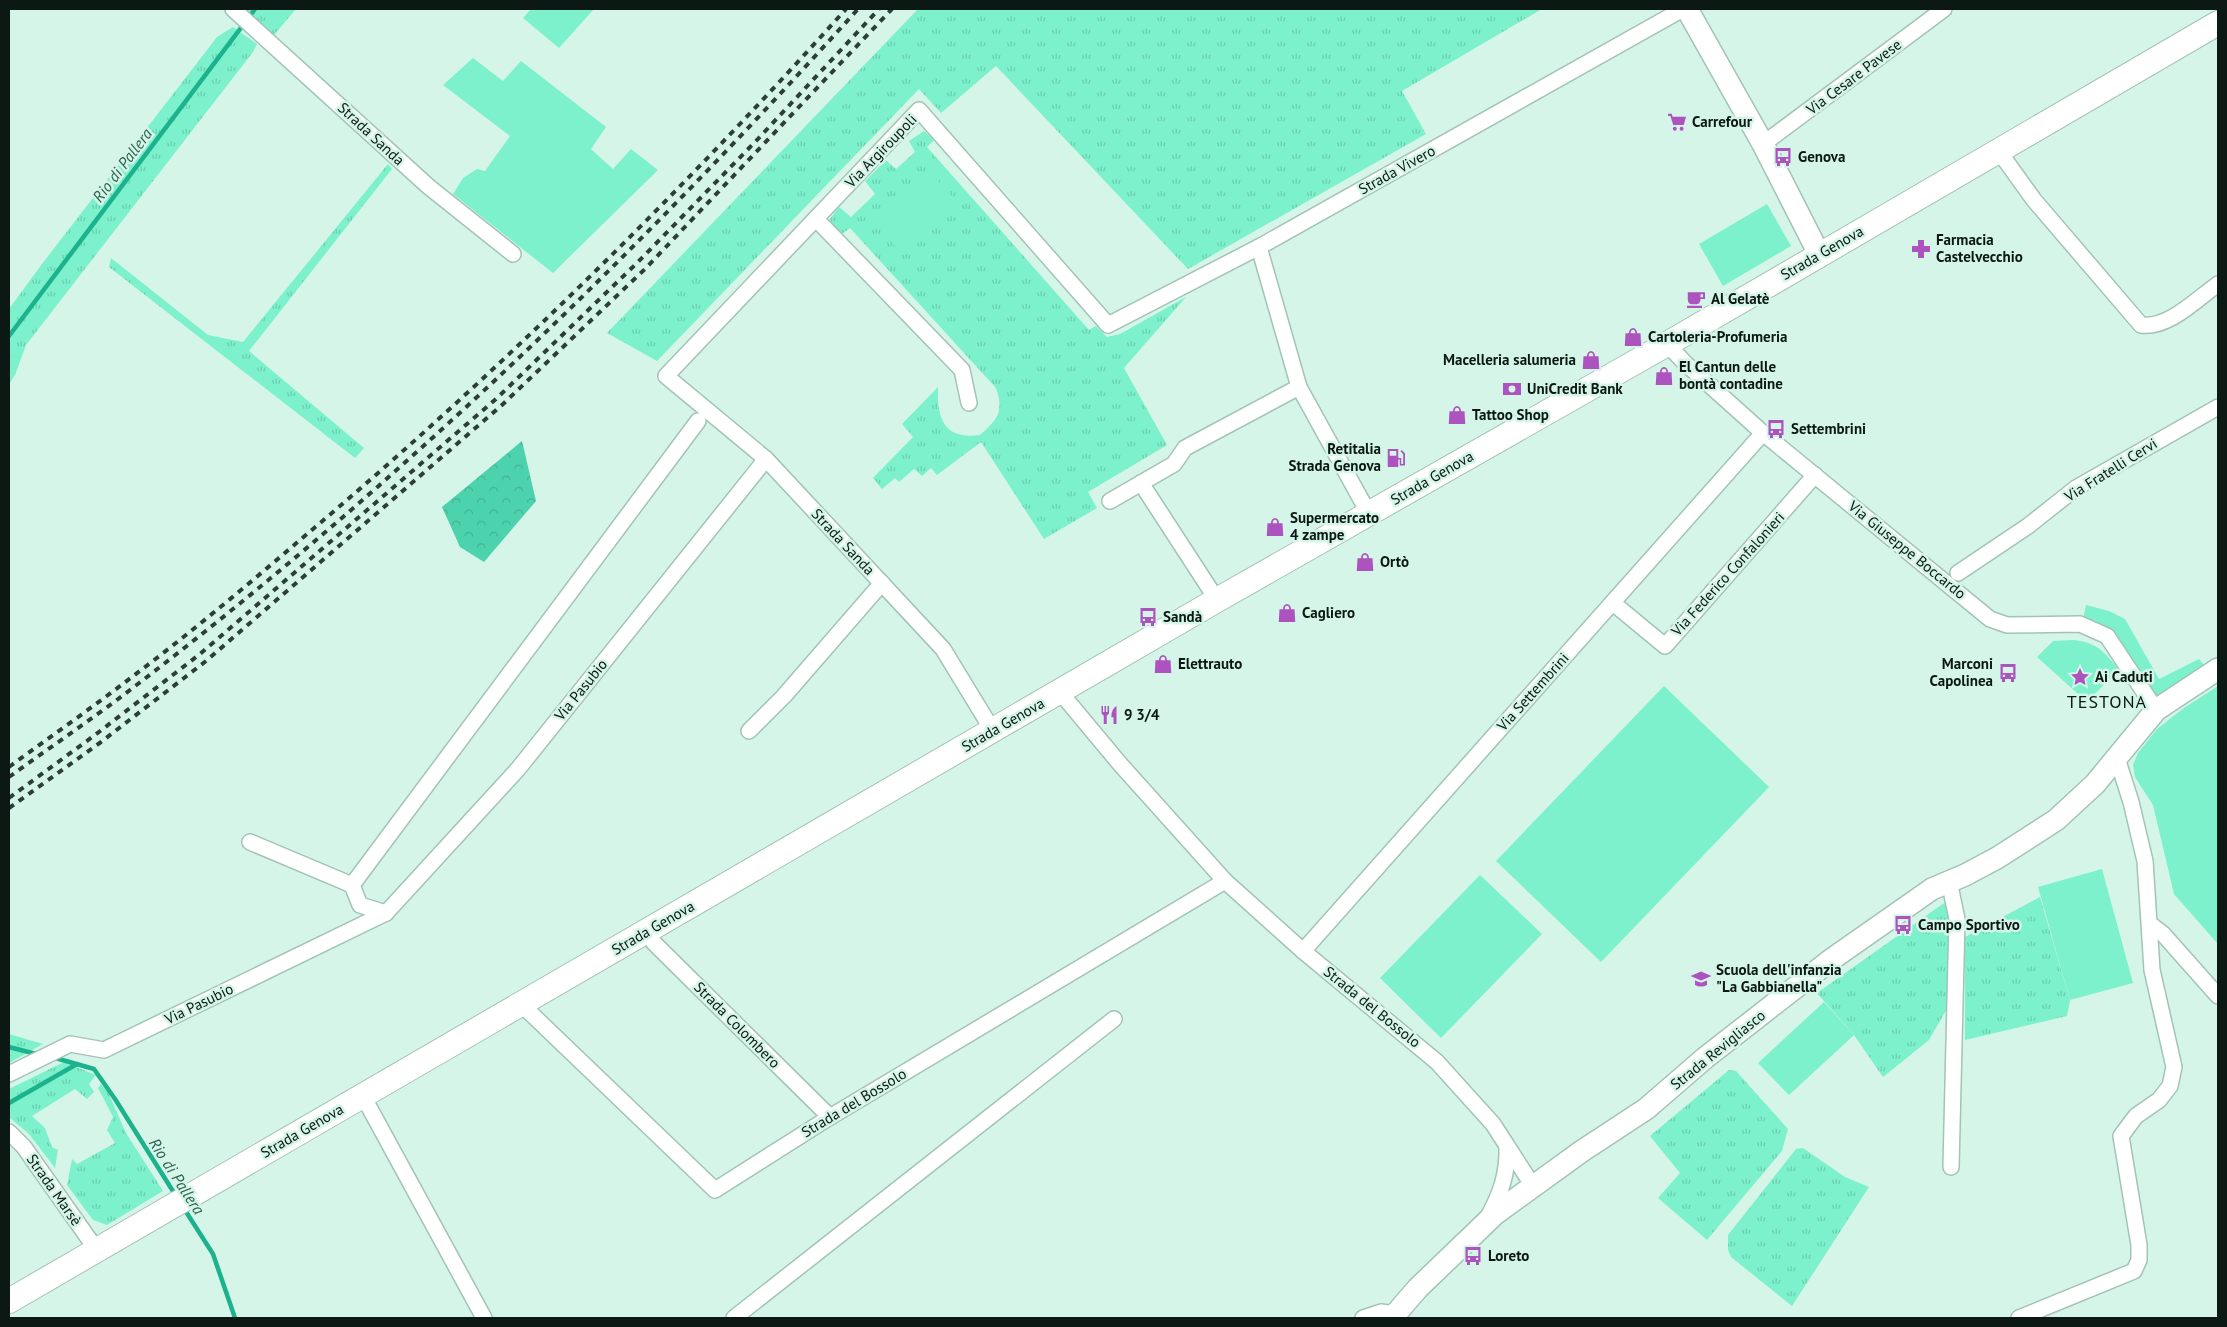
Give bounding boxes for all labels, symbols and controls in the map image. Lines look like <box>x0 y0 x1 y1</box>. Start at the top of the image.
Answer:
street label: Via Cesare Pavese <box>1802 35 1905 119</box>
street label: Strada Sanda <box>334 98 409 169</box>
street label: Via Argiroupoli <box>840 110 921 192</box>
supermarket icon: Carrefour <box>1666 111 1688 133</box>
place label: Carrefour <box>1692 112 1753 131</box>
water label: Rio di Pallera <box>88 124 156 206</box>
street label: Strada Vivero <box>1355 141 1439 198</box>
bus stop icon: Genova <box>1772 146 1794 168</box>
place label: Genova <box>1798 147 1845 166</box>
street label: Strada Genova <box>1777 221 1867 284</box>
place label: Farmacia Castelvecchio <box>1936 230 2023 266</box>
pharmacy icon: Farmacia Castelvecchio <box>1910 238 1932 260</box>
cafe icon: Al Gelatè <box>1685 288 1707 310</box>
place label: Al Gelatè <box>1711 289 1770 308</box>
shop icon: Cartoleria-Profumeria <box>1622 326 1644 348</box>
place label: Cartoleria-Profumeria <box>1648 327 1787 346</box>
shop icon: Macelleria salumeria <box>1580 349 1602 371</box>
place label: Macelleria salumeria <box>1443 350 1576 369</box>
place label: El Cantun delle bontà contadine <box>1679 357 1783 393</box>
shop icon: El Cantun delle bontà contadine <box>1653 365 1675 387</box>
bank icon: UniCredit Bank <box>1501 378 1523 400</box>
place label: UniCredit Bank <box>1527 379 1623 398</box>
shop icon: Tattoo Shop <box>1446 404 1468 426</box>
place label: Tattoo Shop <box>1472 405 1549 424</box>
bus stop icon: Settembrini <box>1765 418 1787 440</box>
place label: Settembrini <box>1791 419 1866 438</box>
street label: Via Fratelli Cervi <box>2060 434 2161 506</box>
place label: Retitalia Strada Genova <box>1289 439 1381 475</box>
street label: Strada Genova <box>1387 446 1477 509</box>
fuel station icon: Retitalia Strada Genova <box>1385 447 1407 469</box>
street label: Via Giuseppe Boccardo <box>1844 496 1970 603</box>
street label: Strada Sanda <box>808 504 879 579</box>
place label: Supermercato 4 zampe <box>1290 508 1379 544</box>
street label: Via Federico Confalonieri <box>1666 508 1788 640</box>
shop icon: Supermercato 4 zampe <box>1264 516 1286 538</box>
shop icon: Ortò <box>1354 551 1376 573</box>
place label: Ortò <box>1380 552 1409 571</box>
shop icon: Cagliero <box>1276 602 1298 624</box>
place label: Cagliero <box>1302 603 1355 622</box>
bus stop icon: Sandà <box>1137 606 1159 628</box>
place label: Sandà <box>1163 607 1202 626</box>
street label: Via Settembrini <box>1492 649 1573 735</box>
shop icon: Elettrauto <box>1152 653 1174 675</box>
place label: Elettrauto <box>1178 654 1242 673</box>
place label: Marconi Capolinea <box>1930 654 1993 690</box>
street label: Via Pasubio <box>549 655 611 725</box>
bus stop icon: Marconi Capolinea <box>1997 662 2019 684</box>
place icon: Ai Caduti <box>2069 666 2091 688</box>
place label: Ai Caduti <box>2095 667 2153 686</box>
district label: TESTONA <box>2067 690 2147 713</box>
street label: Strada Genova <box>958 693 1048 756</box>
restaurant icon: 9 3/4 <box>1098 704 1120 726</box>
place label: 9 3/4 <box>1124 705 1160 724</box>
street label: Strada Genova <box>608 896 698 959</box>
bus stop icon: Campo Sportivo <box>1892 914 1914 936</box>
place label: Campo Sportivo <box>1918 915 2020 934</box>
place label: Scuola dell'infanzia "La Gabbianella" <box>1716 960 1842 996</box>
street label: Strada del Bossolo <box>1320 962 1425 1051</box>
school or university icon: Scuola dell'infanzia "La Gabbianella" <box>1690 968 1712 990</box>
street label: Strada Colombero <box>690 977 785 1072</box>
street label: Via Pasubio <box>161 979 236 1029</box>
street label: Strada Revigliasco <box>1666 1006 1769 1094</box>
street label: Strada del Bossolo <box>798 1064 910 1141</box>
street label: Strada Genova <box>257 1099 347 1162</box>
water label: Rio di Pallera <box>145 1134 209 1218</box>
street label: Strada Marsè <box>23 1150 86 1229</box>
bus stop icon: Loreto <box>1462 1245 1484 1267</box>
place label: Loreto <box>1488 1246 1529 1265</box>

